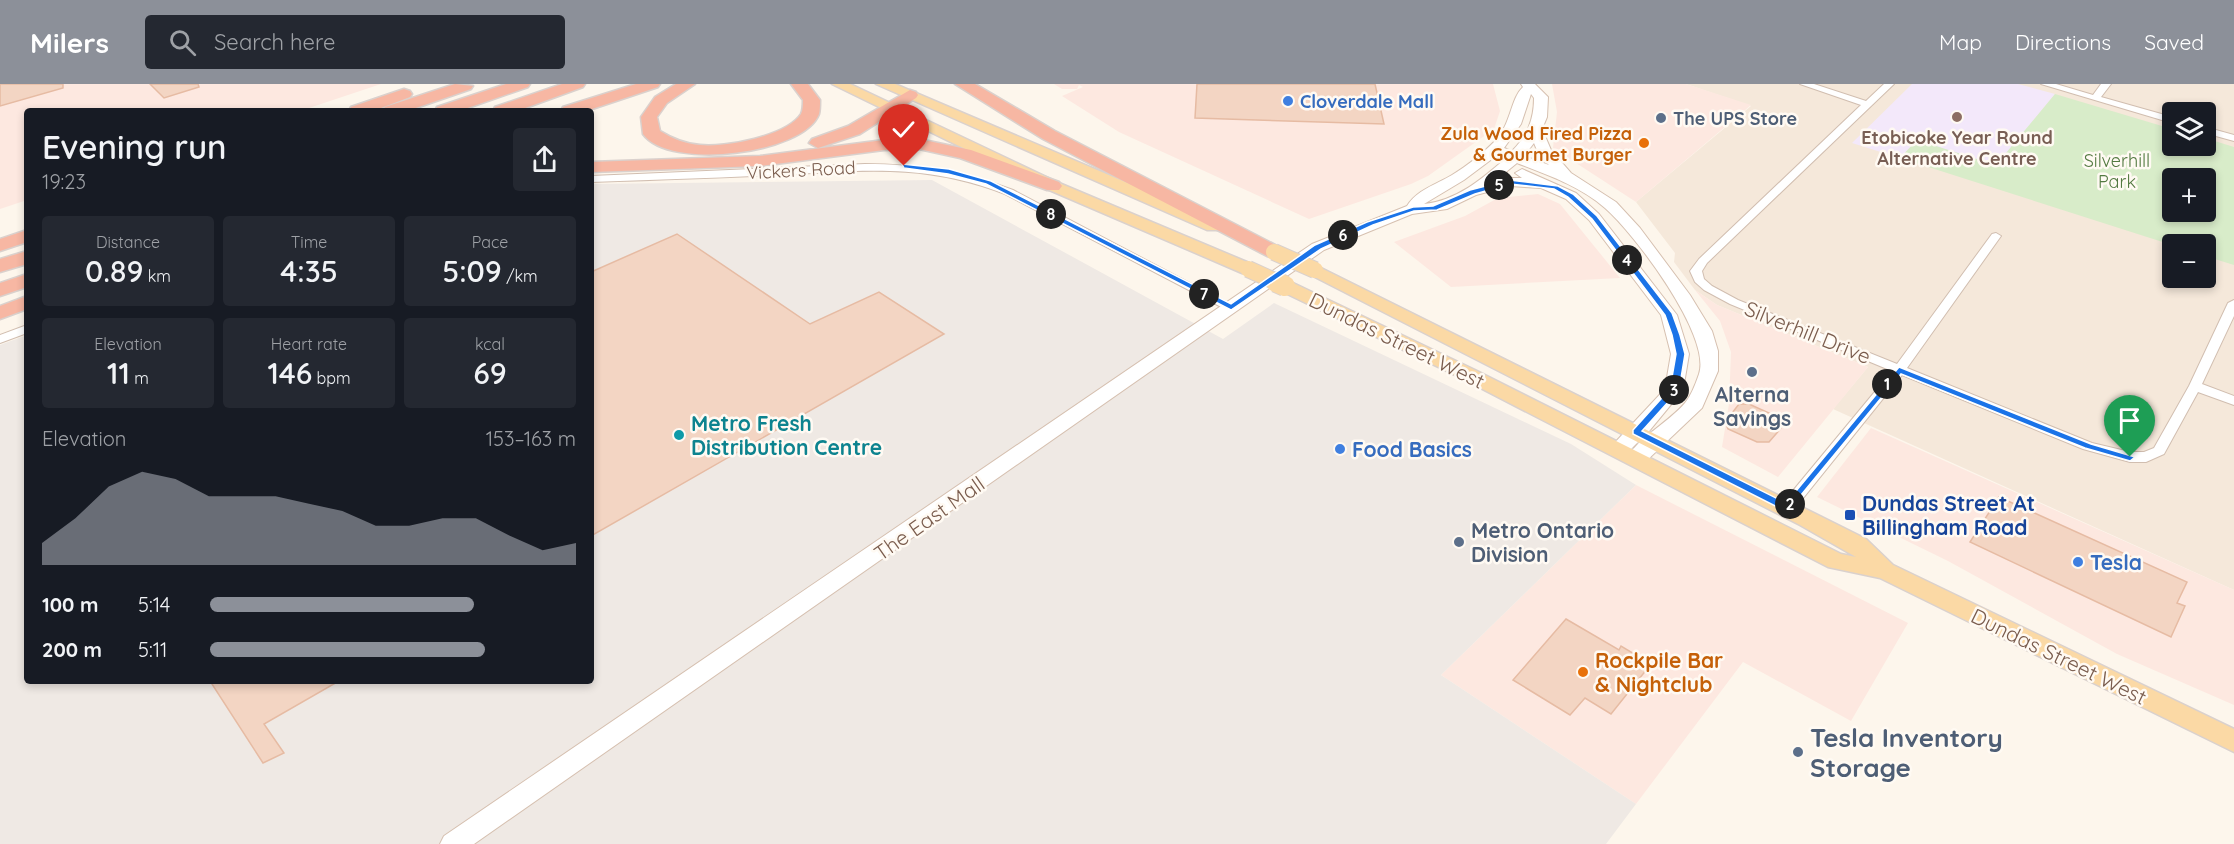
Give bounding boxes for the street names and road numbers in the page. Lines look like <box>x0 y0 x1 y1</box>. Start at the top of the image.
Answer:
street label: Vickers Road <box>746 156 856 184</box>
street label: Dundas Street West <box>1305 286 1489 394</box>
street label: Silverhill Drive <box>1741 295 1875 369</box>
street label: The East Mall <box>869 470 989 566</box>
street label: Dundas Street West <box>1967 602 2151 710</box>

